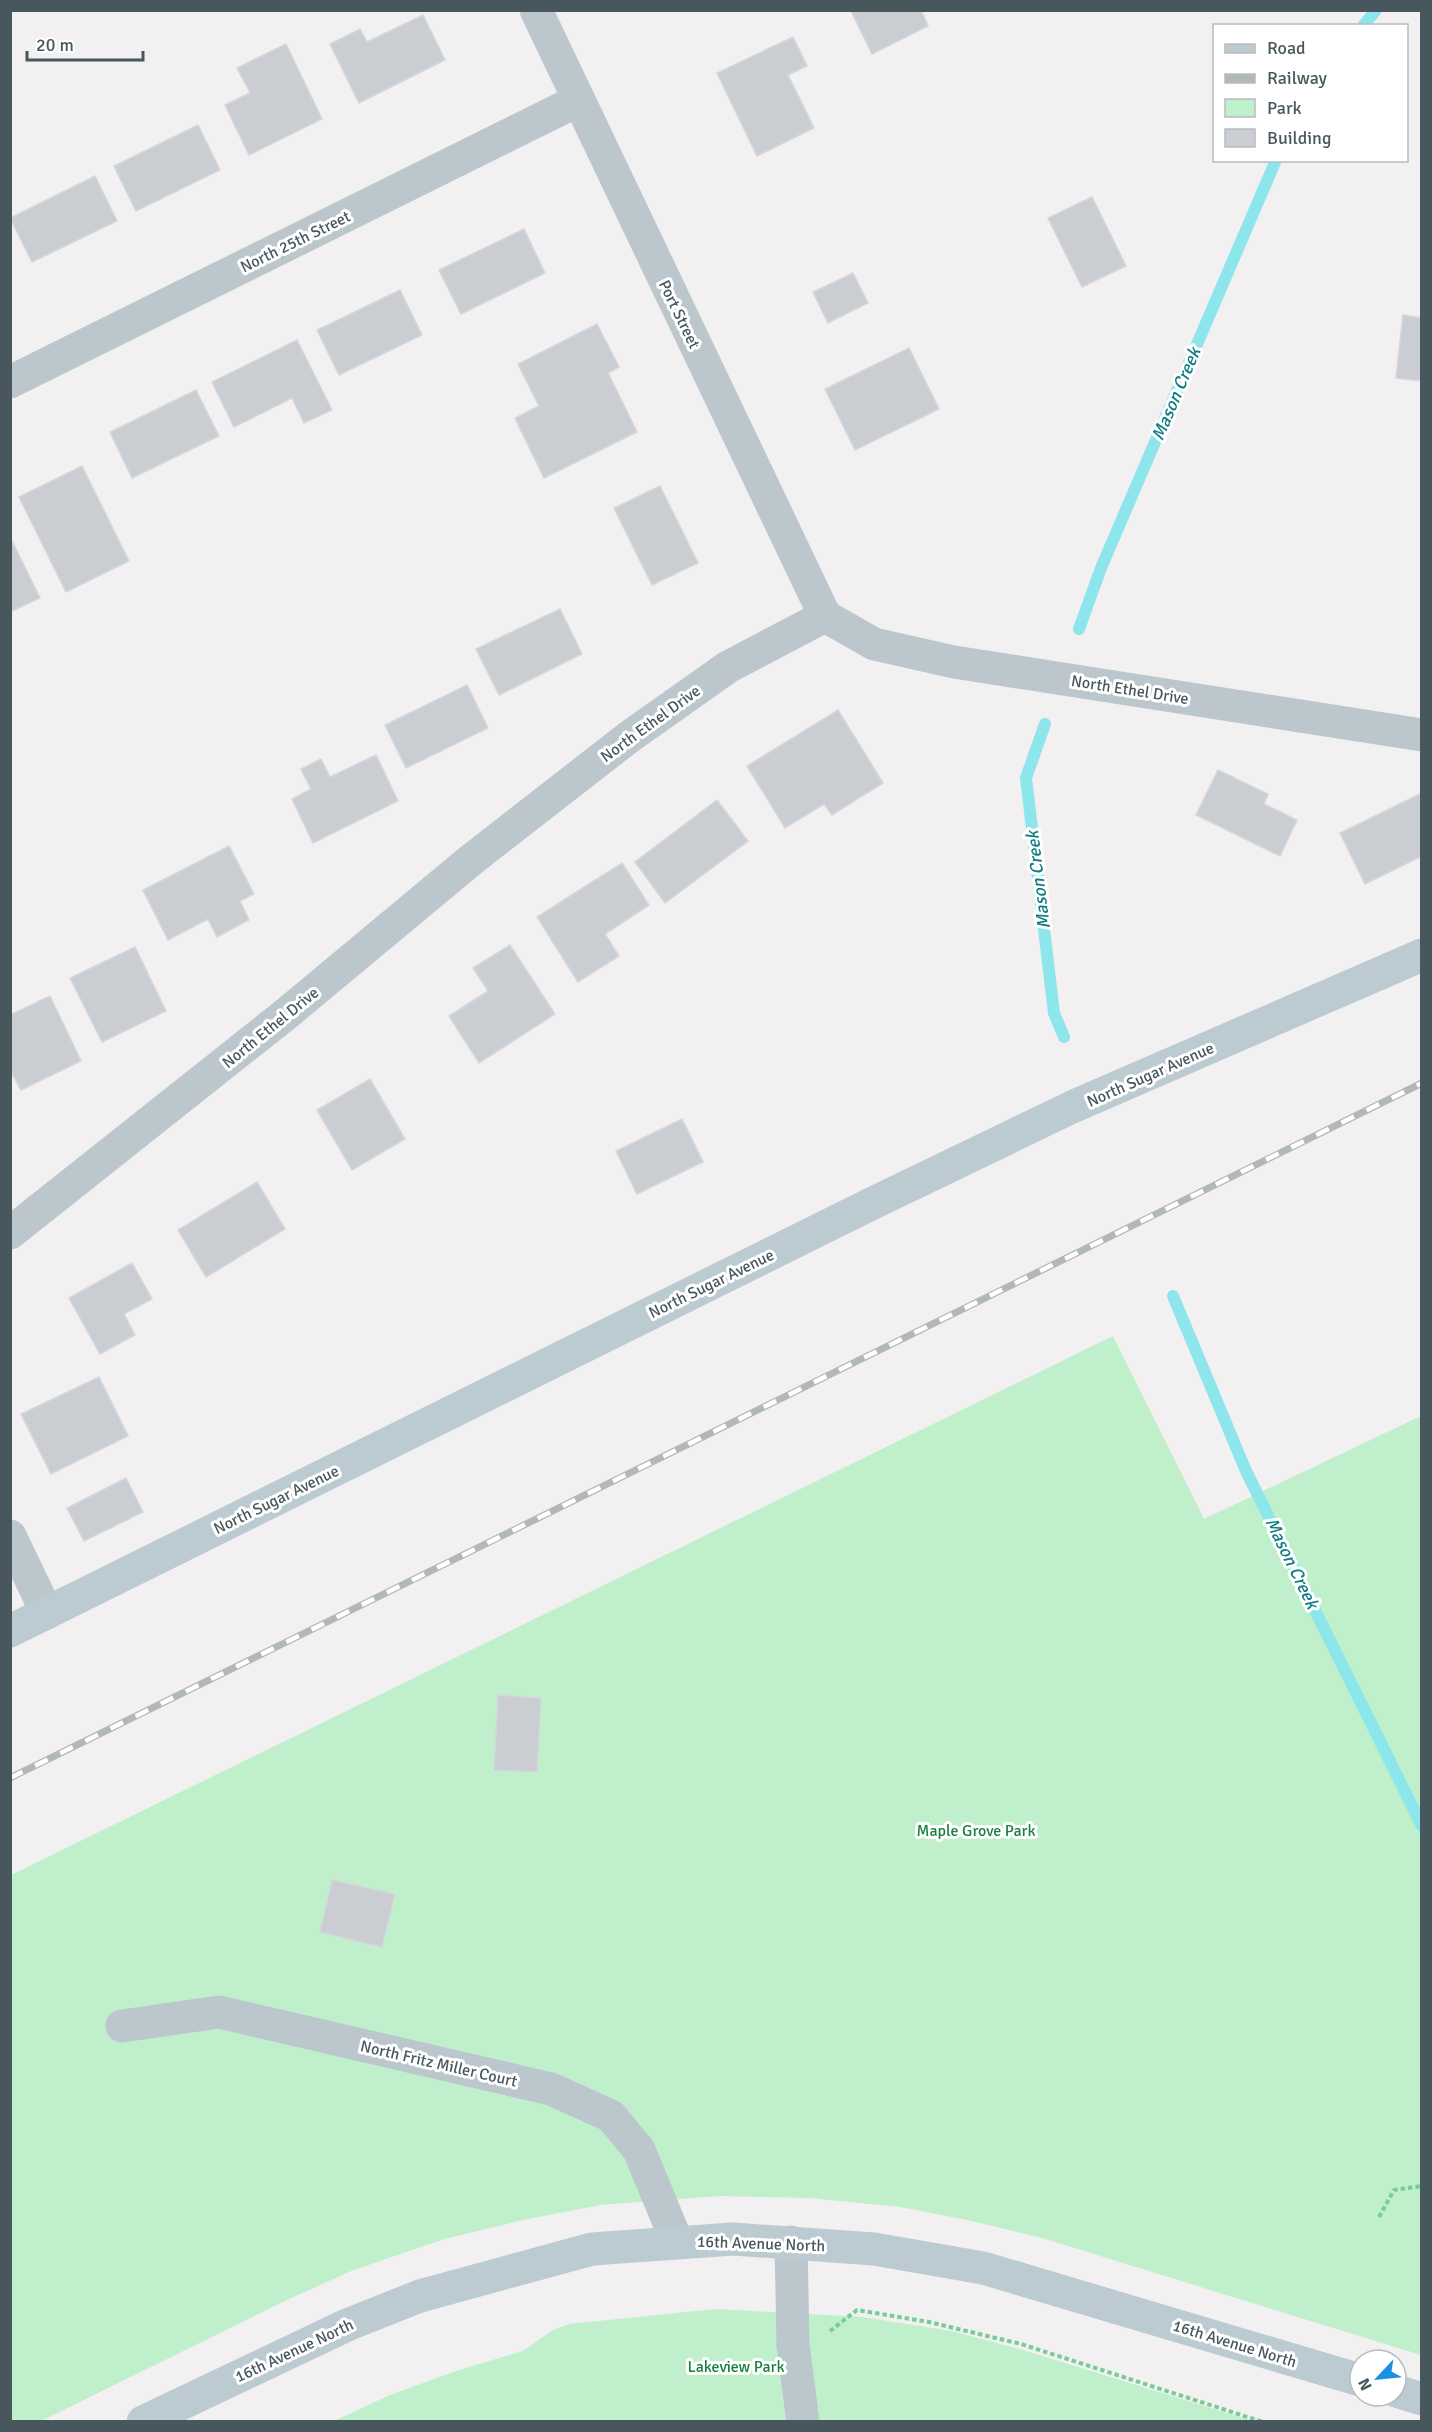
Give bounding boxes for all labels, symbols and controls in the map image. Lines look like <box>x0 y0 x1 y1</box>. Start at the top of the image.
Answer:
scale bar <box>27 24 142 62</box>
legend <box>1213 24 1408 162</box>
text: 20 m <box>36 34 74 56</box>
text: Road <box>1267 37 1306 59</box>
text: Railway <box>1267 67 1328 89</box>
text: Park <box>1267 97 1302 119</box>
text: Building <box>1267 127 1331 149</box>
street label: North 25th Street <box>237 206 354 277</box>
street label: Port Street <box>654 277 704 352</box>
water label: Mason Creek <box>1147 342 1206 444</box>
street label: North Ethel Drive <box>1070 671 1190 709</box>
street label: North Ethel Drive <box>597 681 704 767</box>
water label: Mason Creek <box>1021 828 1055 930</box>
street label: North Ethel Drive <box>218 983 323 1073</box>
street label: North Sugar Avenue <box>1084 1038 1217 1112</box>
street label: North Sugar Avenue <box>646 1245 777 1323</box>
street label: North Sugar Avenue <box>211 1461 342 1539</box>
water label: Mason Creek <box>1260 1514 1324 1614</box>
park label: Maple Grove Park <box>917 1821 1035 1841</box>
street label: North Fritz Miller Court <box>358 2036 520 2092</box>
street label: 16th Avenue North <box>696 2232 825 2256</box>
street label: 16th Avenue North <box>232 2315 357 2387</box>
street label: 16th Avenue North <box>1170 2316 1299 2372</box>
north arrow <box>1348 2348 1408 2408</box>
park label: Lakeview Park <box>688 2357 784 2377</box>
text: N <box>1354 2375 1377 2394</box>

